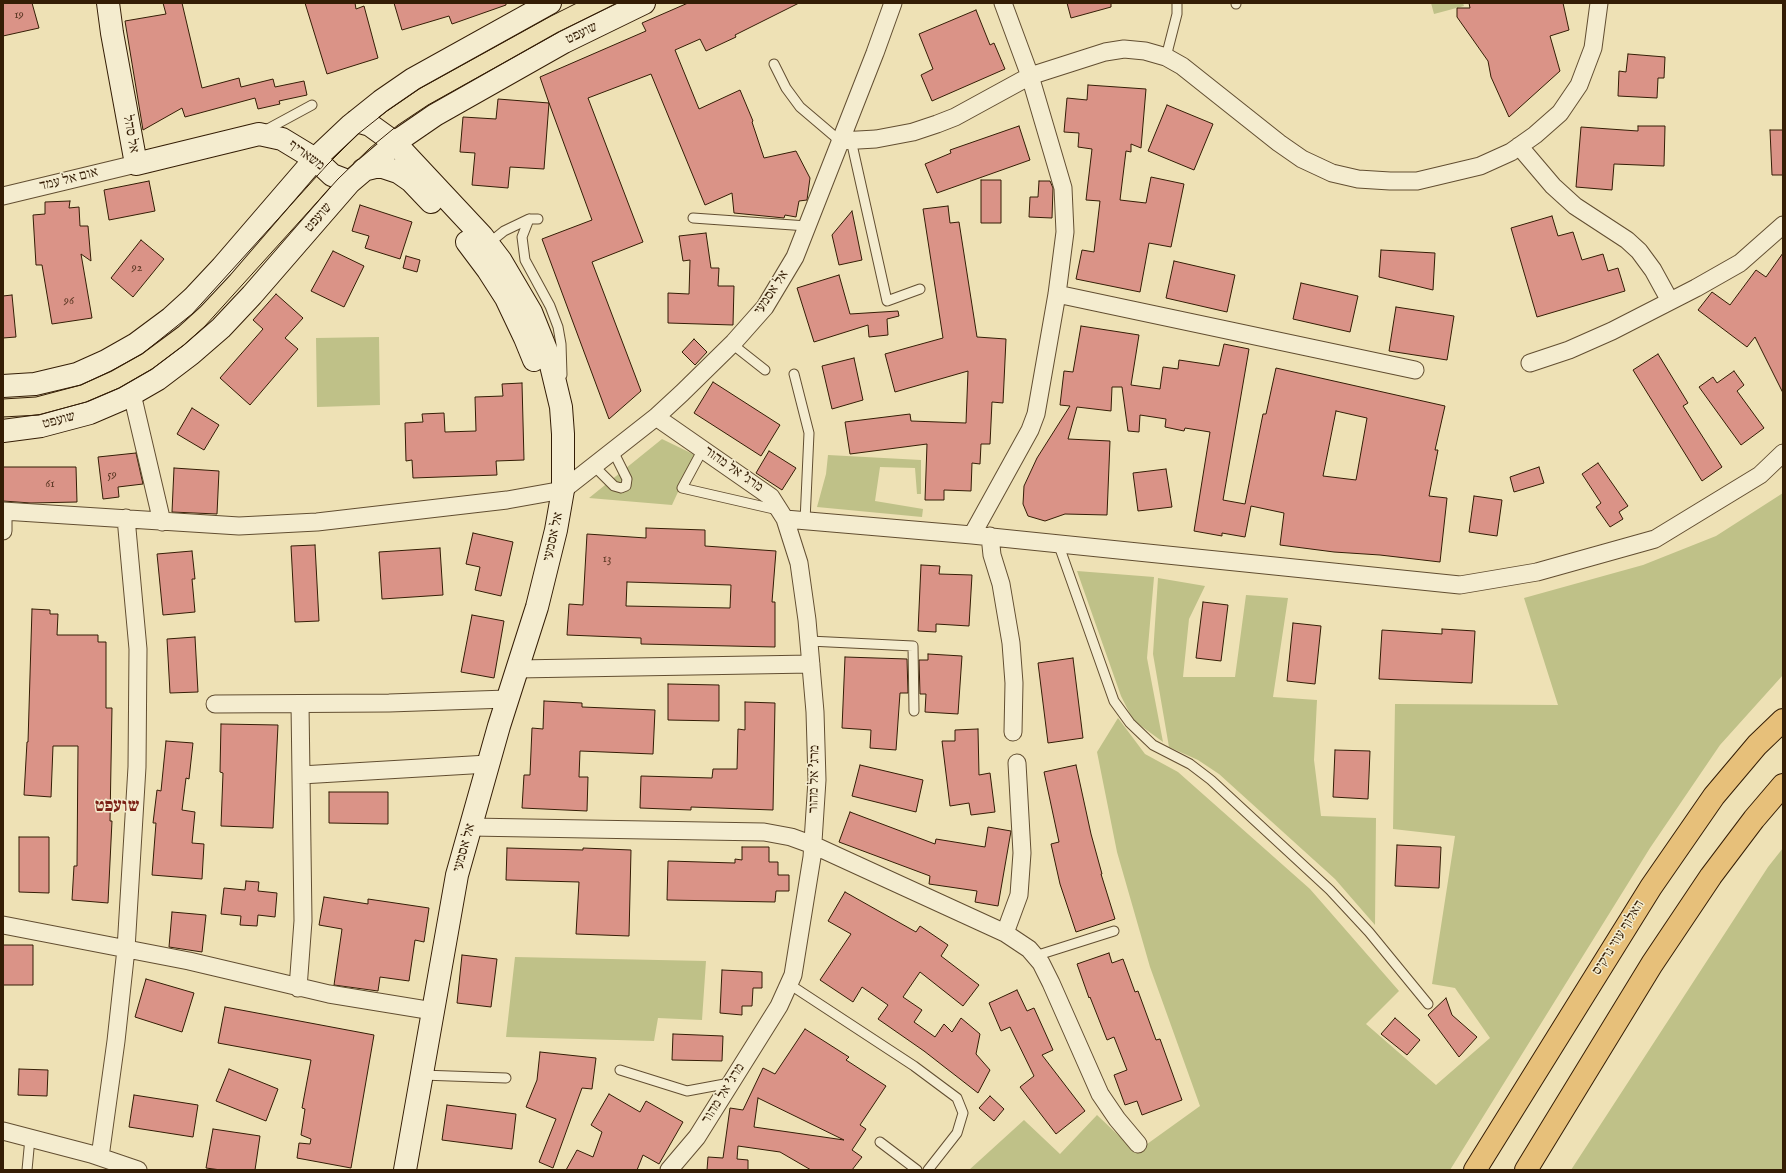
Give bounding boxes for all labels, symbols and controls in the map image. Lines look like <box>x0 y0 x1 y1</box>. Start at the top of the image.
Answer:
house number: 19 <box>14 9 24 23</box>
street label: שועפט <box>563 19 601 49</box>
street label: אל סהל <box>118 114 142 154</box>
street label: משאריף <box>285 137 327 175</box>
street label: אום אל עמד <box>38 165 100 195</box>
street label: שועפט <box>302 200 336 236</box>
house number: 92 <box>132 262 142 276</box>
street label: אל אסמעי <box>751 268 793 318</box>
house number: 96 <box>64 295 74 309</box>
street label: שועפט <box>41 409 77 433</box>
street label: מרג' אל מהור <box>700 444 766 496</box>
house number: 59 <box>107 469 117 483</box>
house number: 61 <box>45 478 55 492</box>
street label: אל אסמעי <box>540 511 568 563</box>
house number: 13 <box>603 553 611 567</box>
street label: מרג' אל מהור <box>806 745 824 813</box>
district label: שועפט <box>95 796 139 818</box>
street label: אל אסמעי <box>450 822 480 874</box>
street label: האלוף עוזי נרקיס <box>1589 897 1649 979</box>
street label: מרג' אל מהור <box>699 1061 749 1127</box>

